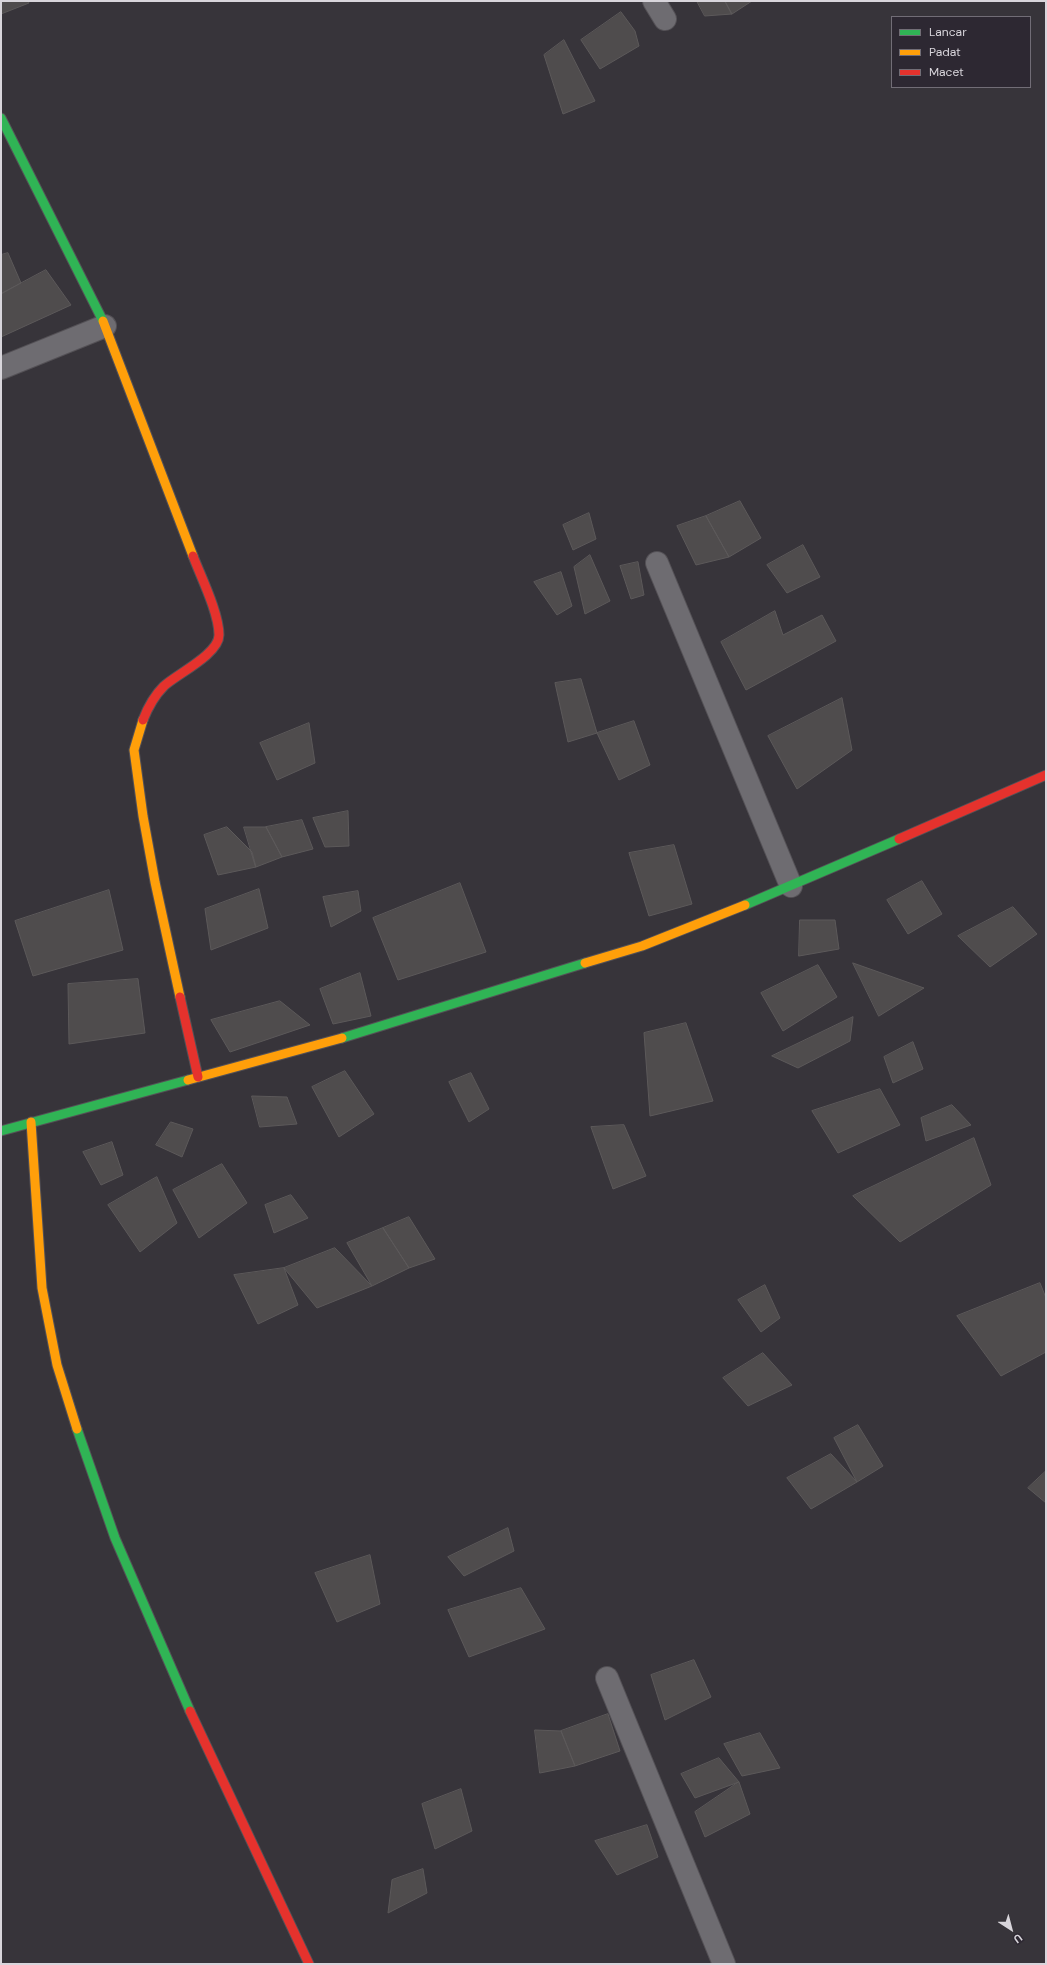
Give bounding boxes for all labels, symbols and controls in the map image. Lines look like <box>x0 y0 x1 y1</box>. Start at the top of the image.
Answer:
legend <box>891 16 1031 88</box>
text: Lancar <box>929 24 967 40</box>
text: Padat <box>929 44 961 60</box>
text: Macet <box>929 64 964 80</box>
north arrow <box>991 1909 1031 1949</box>
text: U <box>1011 1931 1025 1947</box>

